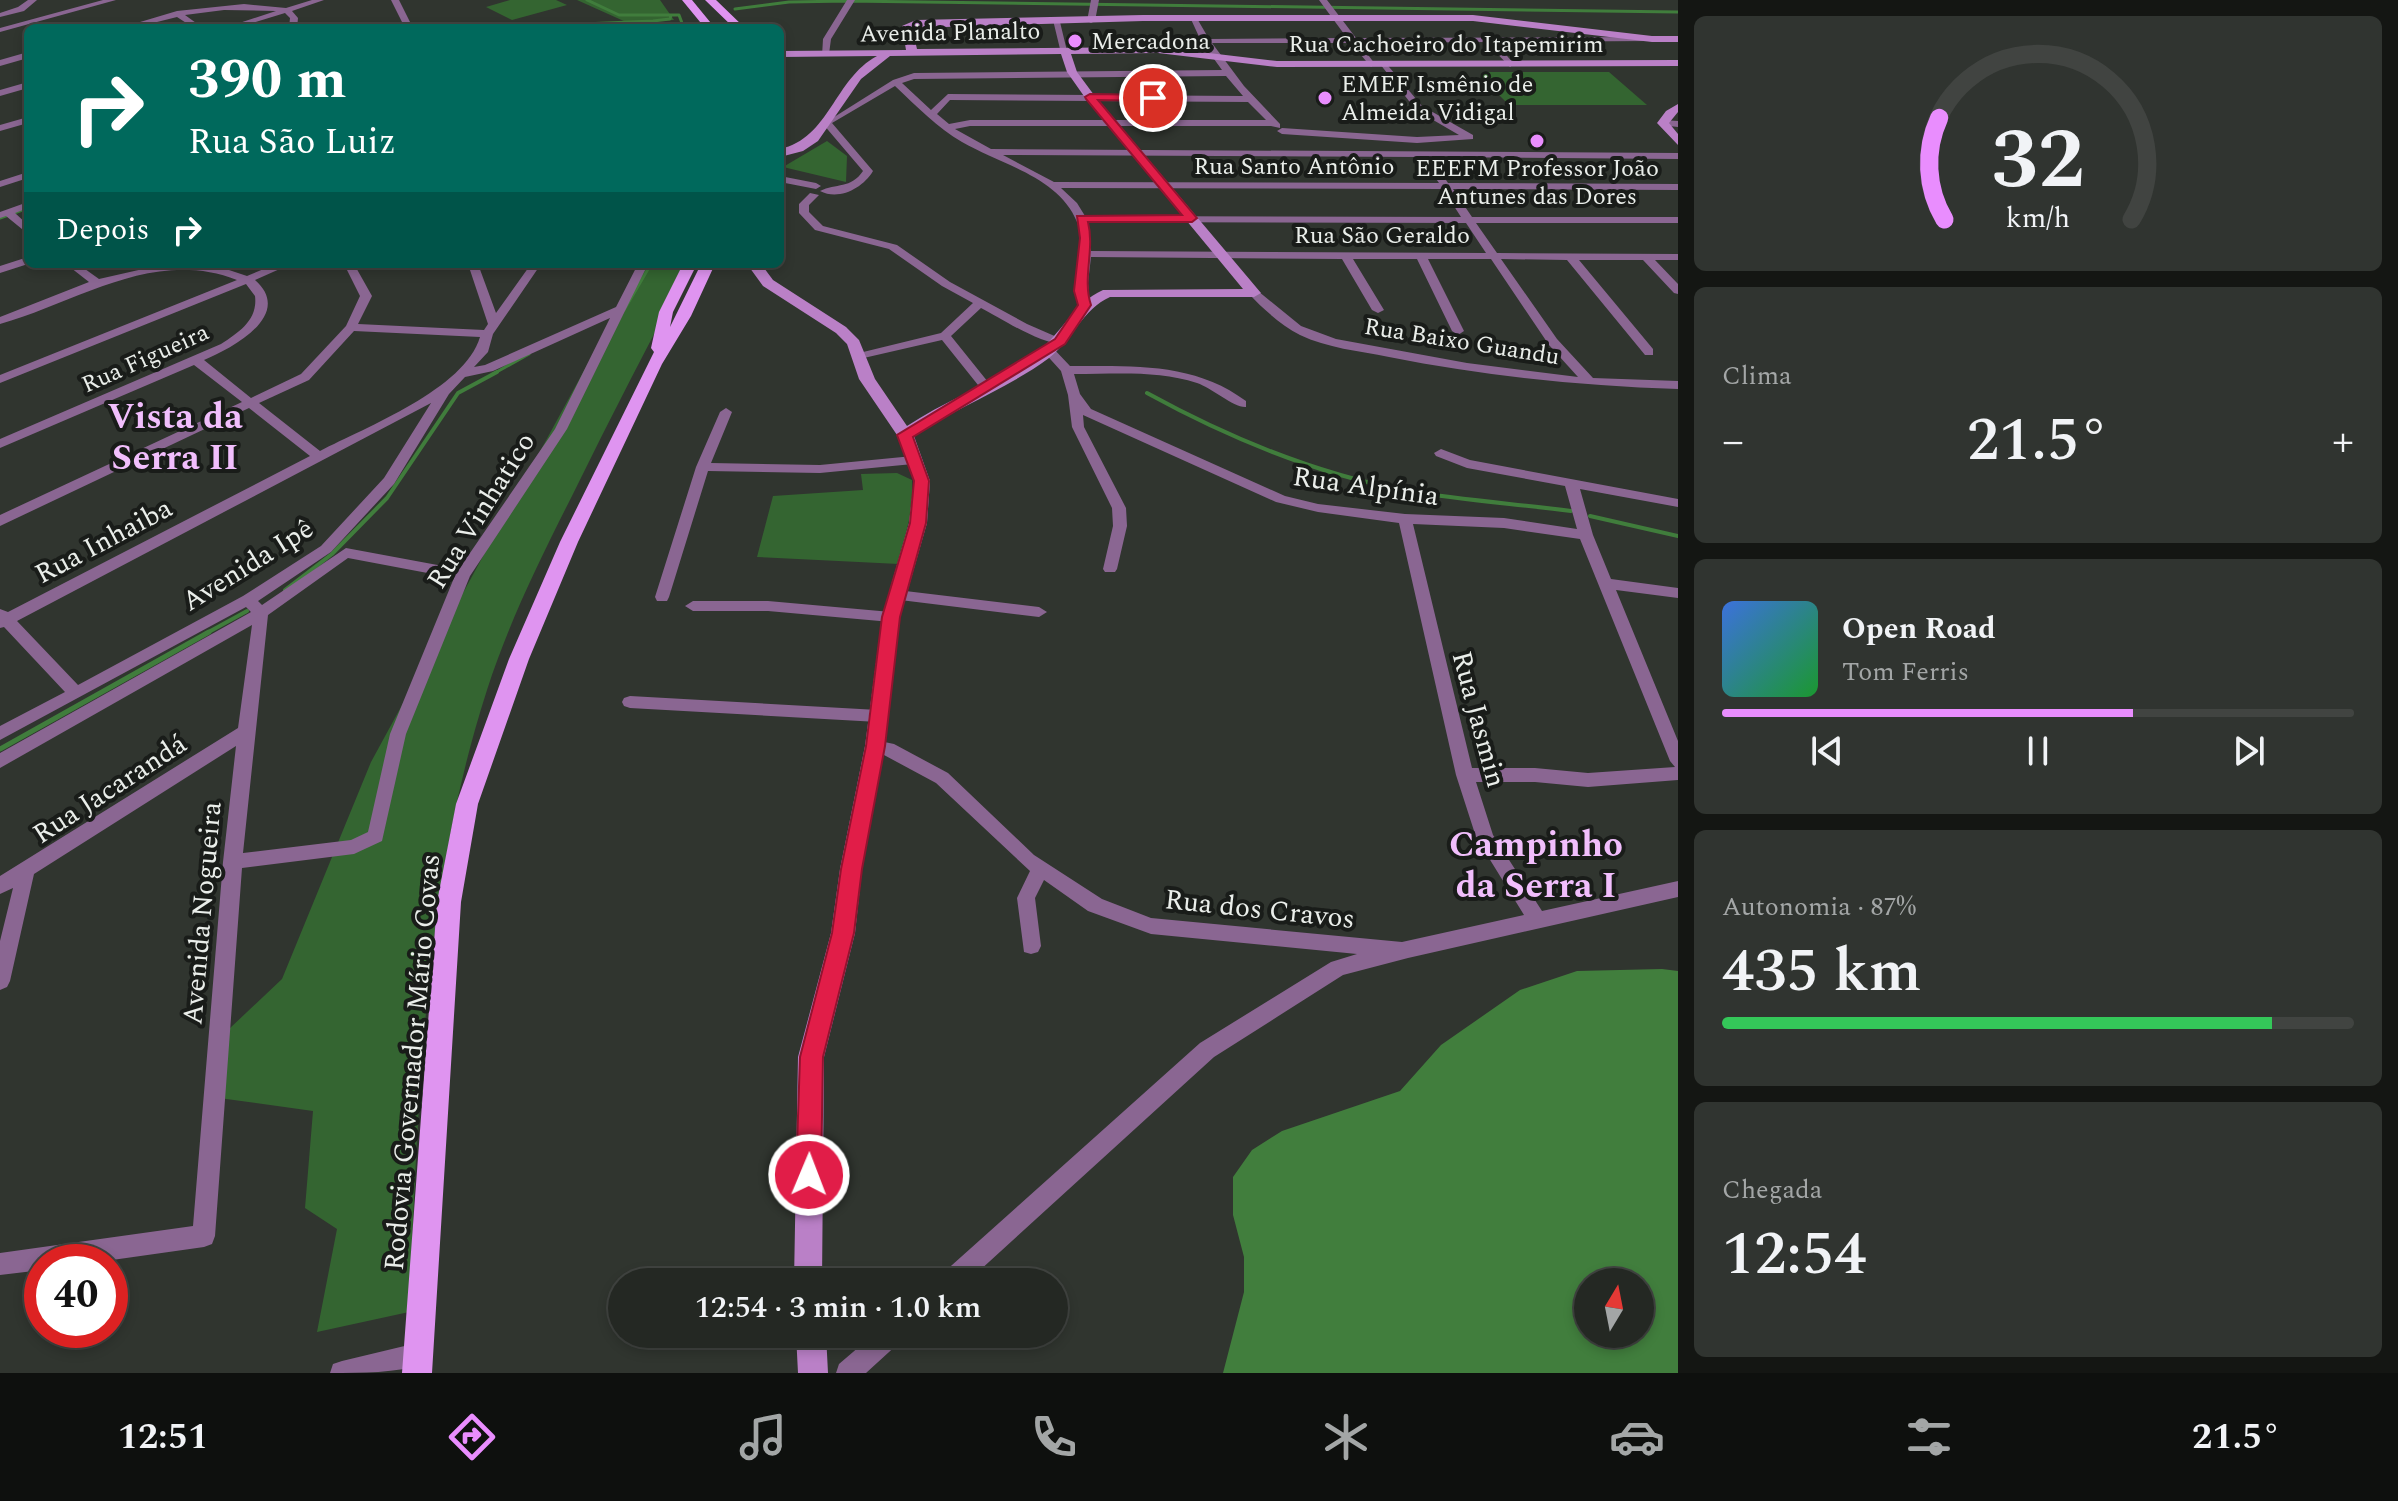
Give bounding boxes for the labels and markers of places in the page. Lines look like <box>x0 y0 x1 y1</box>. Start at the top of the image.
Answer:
place label: Mercadona <box>1091 24 1211 60</box>
marker: Mercadona <box>1066 32 1084 50</box>
pin <box>1119 64 1187 132</box>
place label: EMEF Ismênio de Almeida Vidigal <box>1341 67 1533 131</box>
marker: EMEF Ismênio de Almeida Vidigal <box>1316 89 1334 107</box>
marker: EEEFM Professor João Antunes das Dores <box>1528 132 1546 150</box>
place label: EEEFM Professor João Antunes das Dores <box>1415 151 1659 215</box>

